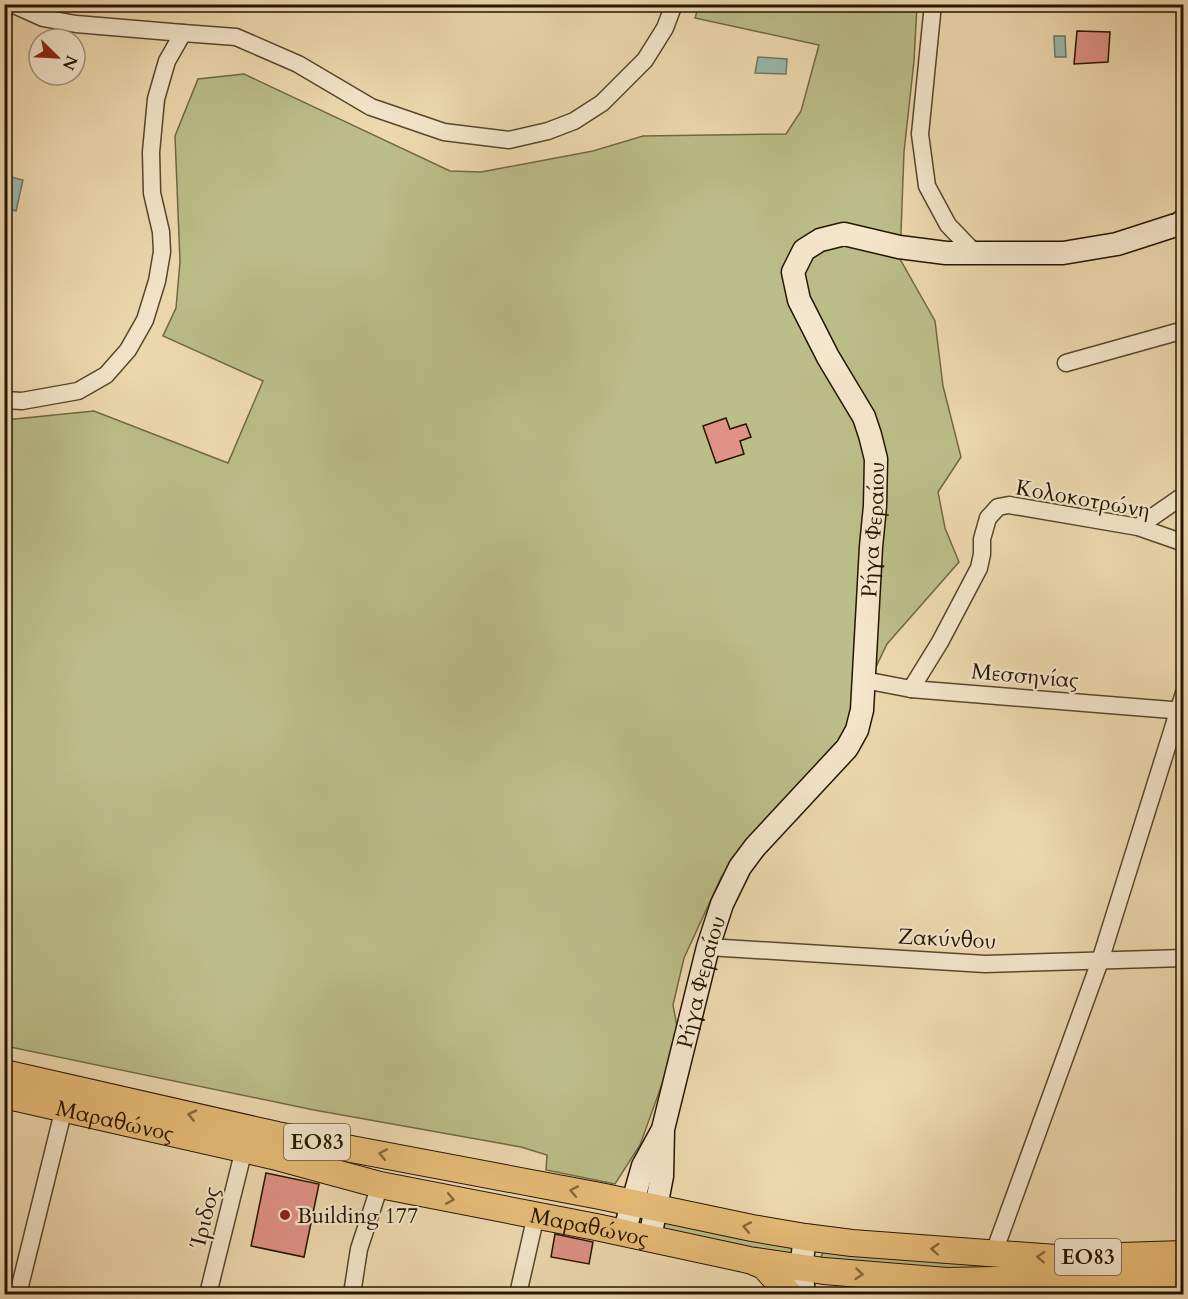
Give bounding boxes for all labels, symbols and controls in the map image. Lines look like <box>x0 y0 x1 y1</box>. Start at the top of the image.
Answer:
north arrow <box>27 27 87 87</box>
text: N <box>57 52 83 74</box>
street label: Ρήγα Φεραίου <box>854 461 892 598</box>
street label: Κολοκοτρώνη <box>1013 472 1152 526</box>
street label: Μεσσηνίας <box>970 656 1080 696</box>
street label: Ρήγα Φεραίου <box>670 912 733 1051</box>
street label: Ζακύνθου <box>897 921 997 957</box>
street label: Μαραθώνος <box>53 1093 177 1149</box>
one-way arrow <box>187 1109 197 1122</box>
road number: ΕΟ83 <box>284 1124 350 1160</box>
one-way arrow <box>378 1148 388 1161</box>
street label: Ίριδος <box>183 1184 227 1252</box>
one-way arrow <box>569 1185 579 1198</box>
one-way arrow <box>445 1192 455 1205</box>
place label: Building 177 <box>297 1201 418 1231</box>
street label: Μαραθώνος <box>527 1201 651 1254</box>
marker: Building 177 <box>278 1208 292 1222</box>
one-way arrow <box>743 1221 753 1234</box>
road number: ΕΟ83 <box>1055 1239 1121 1275</box>
one-way arrow <box>930 1242 939 1255</box>
one-way arrow <box>1037 1251 1046 1264</box>
one-way arrow <box>854 1267 864 1280</box>

